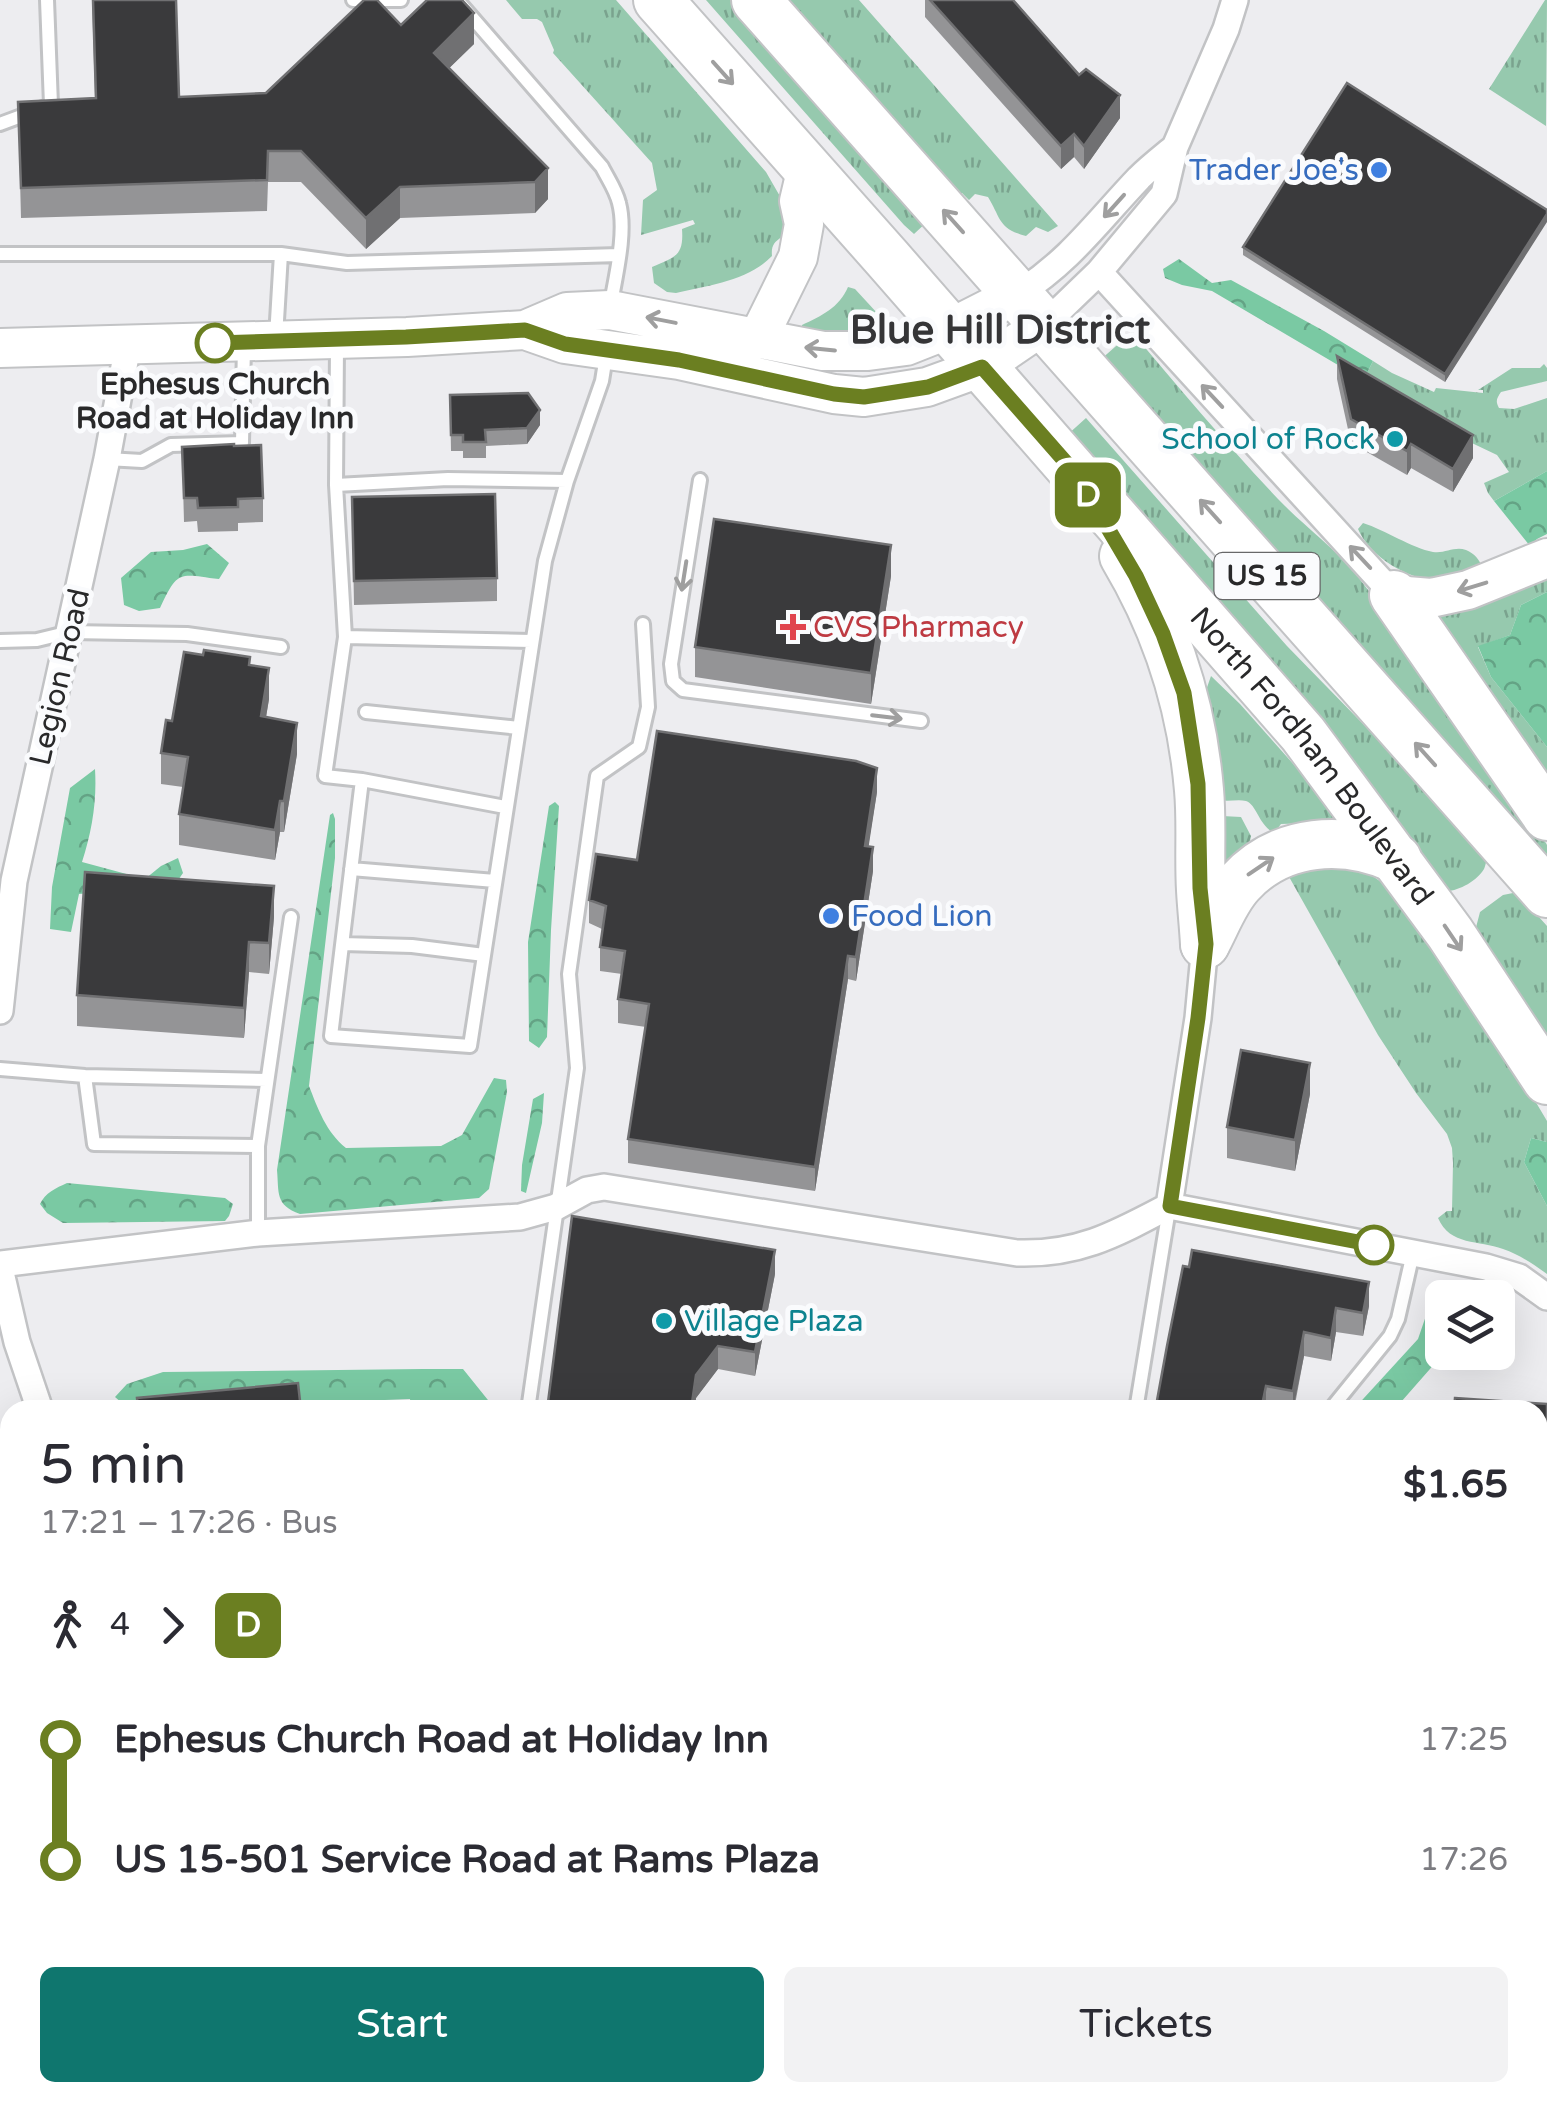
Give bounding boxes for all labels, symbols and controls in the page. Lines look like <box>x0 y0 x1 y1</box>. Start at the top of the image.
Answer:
one-way arrow <box>711 60 734 85</box>
place label: Trader Joe's <box>1189 152 1359 189</box>
marker: Trader Joe's <box>1368 159 1390 181</box>
one-way arrow <box>1103 193 1126 218</box>
one-way arrow <box>942 209 965 234</box>
district label: Blue Hill District <box>850 306 1151 354</box>
one-way arrow <box>645 310 678 329</box>
marker: Ephesus Church Road at Holiday Inn <box>196 324 234 362</box>
one-way arrow <box>805 340 837 359</box>
place label: Ephesus Church Road at Holiday Inn <box>76 366 354 437</box>
one-way arrow <box>1200 385 1224 409</box>
place label: School of Rock <box>1161 421 1375 458</box>
marker: School of Rock <box>1384 428 1406 450</box>
line badge: D <box>1056 462 1120 528</box>
text: D <box>1075 474 1101 516</box>
one-way arrow <box>1198 499 1221 524</box>
one-way arrow <box>1349 545 1372 570</box>
road number: US 15 <box>1214 553 1320 599</box>
one-way arrow <box>675 559 693 592</box>
one-way arrow <box>1457 579 1489 597</box>
street label: Legion Road <box>22 585 98 769</box>
street label: North Fordham Boulevard <box>1182 599 1442 913</box>
place label: CVS Pharmacy <box>813 609 1024 646</box>
marker: CVS Pharmacy <box>782 616 804 638</box>
one-way arrow <box>870 708 902 727</box>
one-way arrow <box>1414 742 1437 767</box>
one-way arrow <box>1247 856 1275 877</box>
place label: Food Lion <box>851 898 993 935</box>
marker: Food Lion <box>820 905 842 927</box>
one-way arrow <box>1443 924 1464 952</box>
unlabelled marker <box>1355 1226 1393 1264</box>
map controls <box>1425 1280 1515 1370</box>
button: layers <box>1425 1280 1515 1370</box>
place label: Village Plaza <box>684 1303 864 1340</box>
marker: Village Plaza <box>653 1310 675 1332</box>
text: 5 min <box>40 1433 187 1499</box>
text: $1.65 <box>1403 1462 1508 1508</box>
text: 17:21 – 17:26 · Bus <box>40 1504 338 1542</box>
icon: walk <box>40 1598 95 1653</box>
icon: forward <box>145 1598 200 1653</box>
text: D <box>235 1604 261 1646</box>
text: 4 <box>110 1606 130 1644</box>
text: Ephesus Church Road at Holiday Inn <box>114 1717 769 1763</box>
text: 17:25 <box>1419 1721 1508 1759</box>
text: US 15-501 Service Road at Rams Plaza <box>114 1837 820 1883</box>
text: 17:26 <box>1419 1841 1508 1879</box>
button: Start <box>40 1967 764 2082</box>
button: Tickets <box>784 1967 1508 2082</box>

